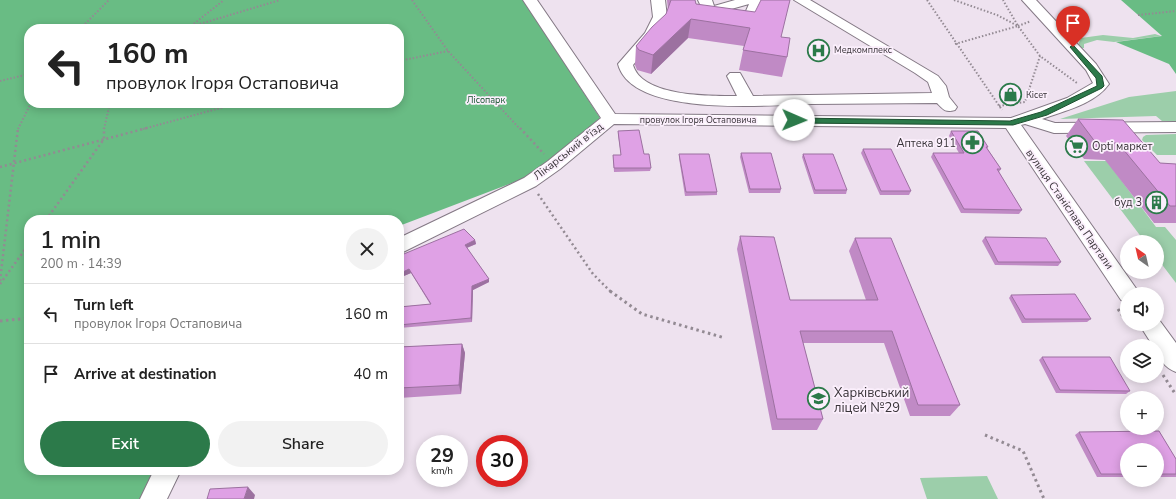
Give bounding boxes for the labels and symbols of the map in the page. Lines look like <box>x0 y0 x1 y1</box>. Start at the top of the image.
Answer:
pin <box>1056 6 1090 47</box>
hospital icon: Медкомплекс <box>806 37 832 63</box>
place label: Медкомплекс <box>834 44 893 56</box>
shop icon: Кісет <box>998 82 1024 108</box>
place label: Кісет <box>1026 89 1047 101</box>
park label: Лісопарк <box>467 94 505 106</box>
position arrow <box>773 99 815 141</box>
street label: провулок Ігоря Остаповича <box>640 114 756 126</box>
street label: Лікарський в'їзд <box>530 119 607 183</box>
pharmacy icon: Аптека 911 <box>959 130 985 156</box>
supermarket icon: Opti маркет <box>1064 133 1090 159</box>
place label: Аптека 911 <box>896 136 956 151</box>
place label: Opti маркет <box>1092 139 1152 154</box>
street label: вулиця Станіслава Партали <box>1022 146 1117 272</box>
building icon: буд 3 <box>1144 189 1170 215</box>
place label: буд 3 <box>1114 195 1142 210</box>
north arrow <box>1120 235 1164 279</box>
place label: Харківський ліцей №29 <box>834 384 909 417</box>
school or university icon: Харківський ліцей №29 <box>805 386 831 412</box>
speed limit sign: 30 <box>476 435 528 487</box>

